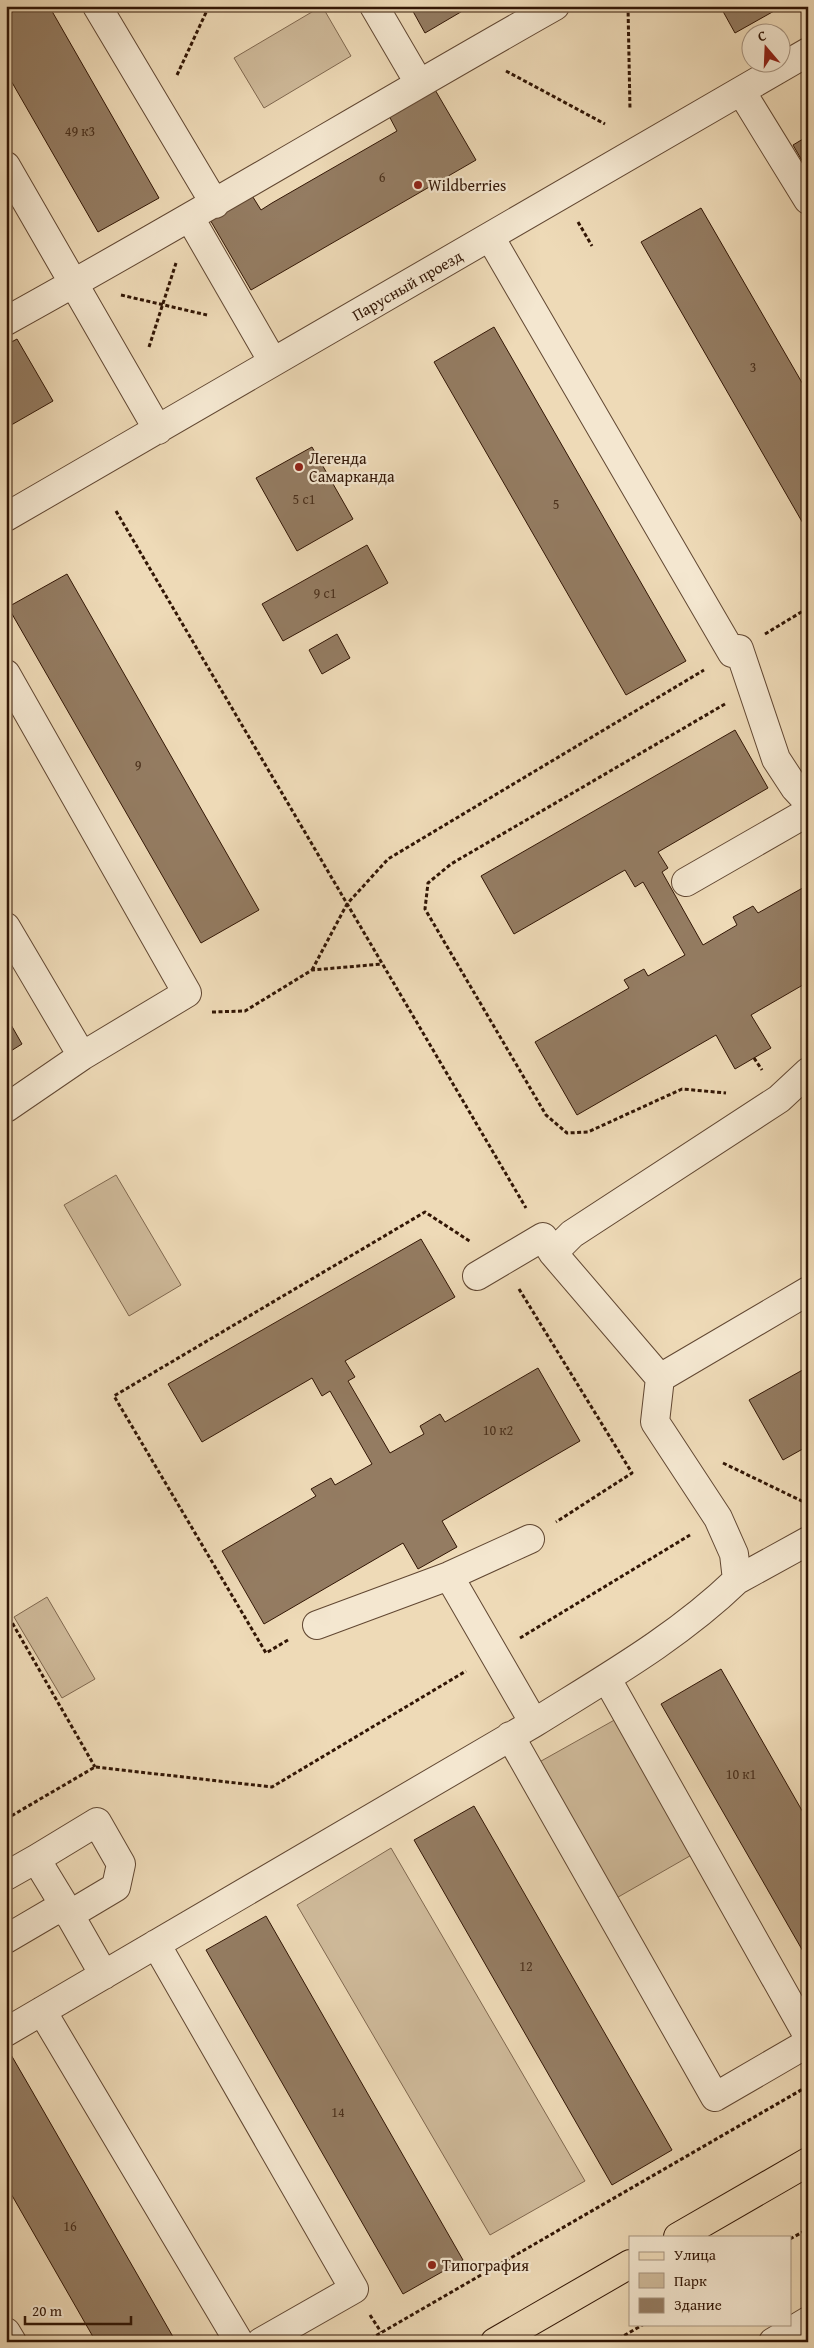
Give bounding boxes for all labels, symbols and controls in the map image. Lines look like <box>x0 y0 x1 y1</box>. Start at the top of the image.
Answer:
north arrow <box>742 22 792 72</box>
text: С <box>755 25 769 46</box>
house number: 49 к3 <box>65 121 95 141</box>
house number: 6 <box>379 167 386 187</box>
place label: Wildberries <box>428 173 506 197</box>
marker: Wildberries <box>412 179 424 191</box>
street label: Парусный проезд <box>347 243 467 326</box>
house number: 3 <box>750 357 756 377</box>
place label: Легенда Самарканда <box>309 446 395 488</box>
marker: Легенда Самарканда <box>293 461 305 473</box>
house number: 5 с1 <box>293 489 315 509</box>
house number: 5 <box>553 494 559 514</box>
house number: 9 с1 <box>314 583 336 603</box>
house number: 9 <box>135 755 142 775</box>
house number: 10 к2 <box>483 1420 513 1440</box>
house number: 10 к1 <box>726 1764 756 1784</box>
house number: 12 <box>519 1956 533 1976</box>
house number: 14 <box>331 2102 345 2122</box>
house number: 16 <box>63 2216 77 2236</box>
legend <box>629 2236 792 2326</box>
text: Улица <box>674 2244 717 2265</box>
place label: Типография <box>442 2253 529 2277</box>
marker: Типография <box>426 2259 438 2271</box>
text: Парк <box>674 2270 707 2291</box>
scale bar <box>25 2293 131 2325</box>
text: Здание <box>674 2294 722 2315</box>
text: 20 m <box>32 2300 63 2321</box>

